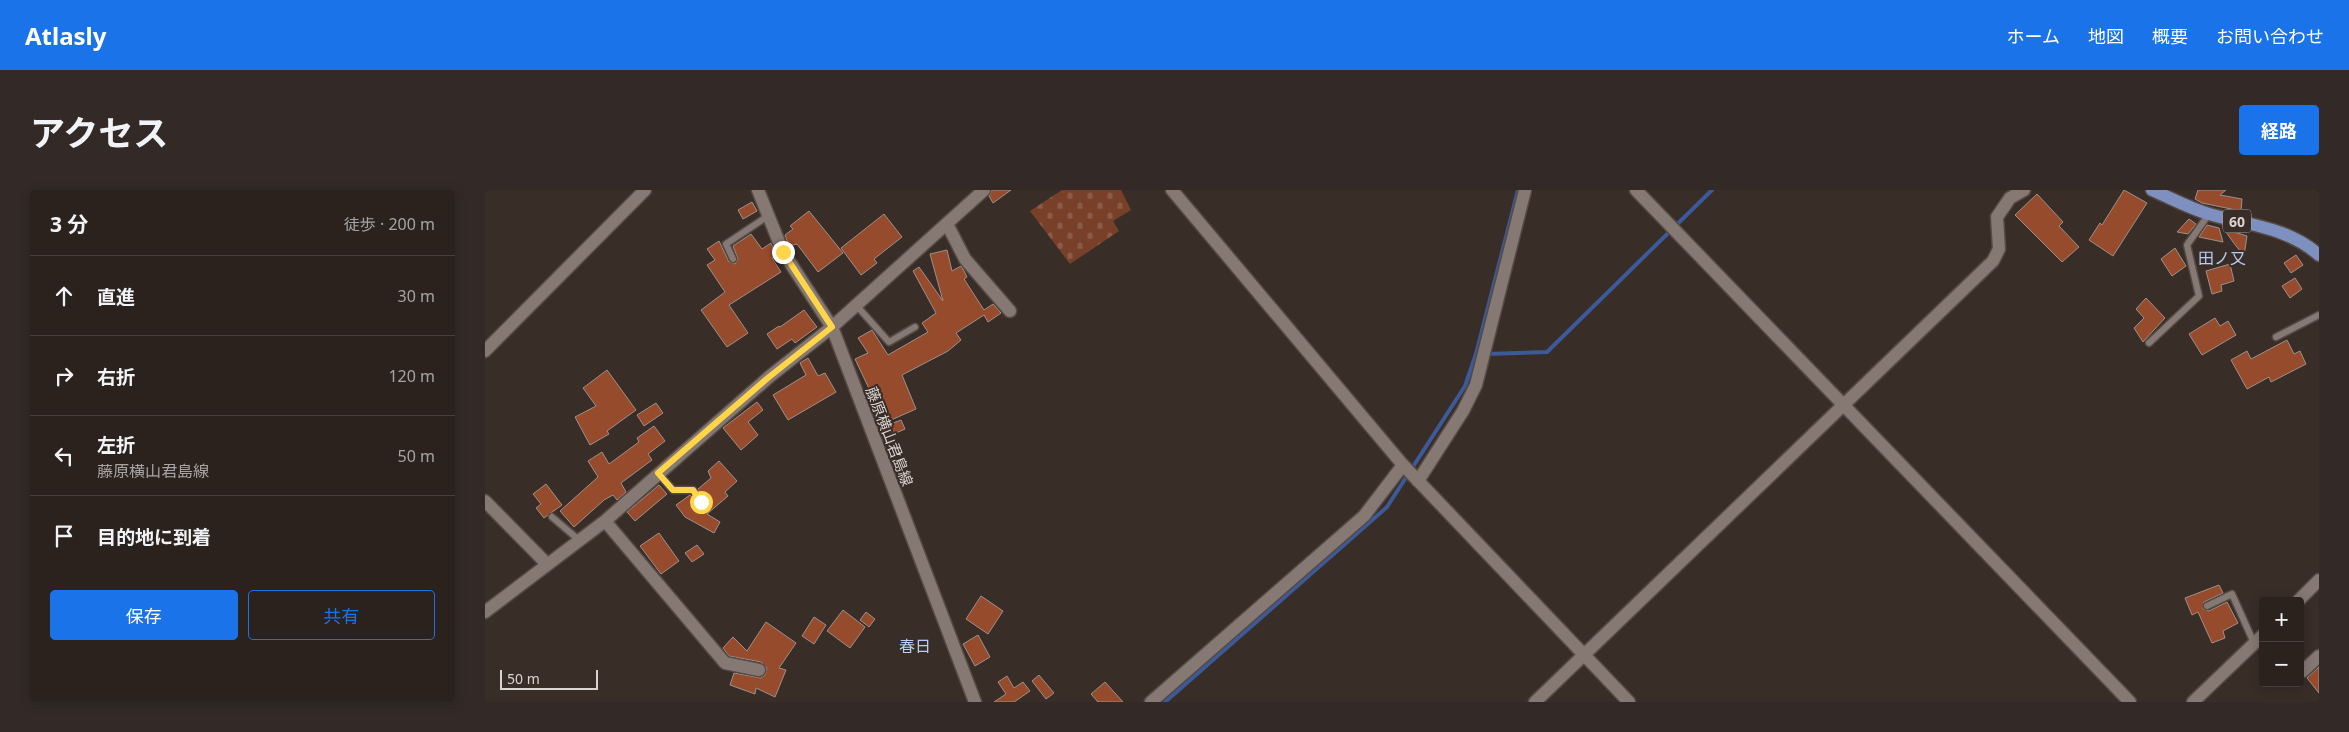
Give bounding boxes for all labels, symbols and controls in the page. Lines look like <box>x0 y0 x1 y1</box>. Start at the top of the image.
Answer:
text: Atlasly <box>25 19 106 52</box>
text: ホーム <box>2007 24 2060 48</box>
text: 地図 <box>2088 24 2124 48</box>
text: 概要 <box>2152 24 2188 48</box>
text: お問い合わせ <box>2216 24 2324 48</box>
button: 経路 <box>2239 105 2319 155</box>
text: アクセス <box>30 109 168 156</box>
text: 3 分 <box>50 210 88 238</box>
road number: 60 <box>2223 210 2251 232</box>
text: 徒歩 · 200 m <box>344 213 435 235</box>
route end <box>772 241 795 264</box>
district label: 田ノ又 <box>2198 247 2246 269</box>
icon: ahead <box>50 282 78 310</box>
text: 直進 <box>97 284 135 310</box>
text: 30 m <box>398 285 435 307</box>
icon: right <box>50 362 78 390</box>
text: 右折 <box>97 364 135 390</box>
text: 120 m <box>388 365 435 387</box>
street label: 藤原横山君島線 <box>862 383 918 489</box>
text: 左折 <box>97 432 135 458</box>
icon: left <box>50 442 78 470</box>
text: 50 m <box>398 445 435 467</box>
text: 藤原横山君島線 <box>97 460 209 482</box>
route start <box>690 491 713 514</box>
icon: arrive <box>50 522 78 550</box>
text: 目的地に到着 <box>97 524 211 550</box>
button: 保存 <box>50 590 238 640</box>
button: 共有 <box>248 590 435 640</box>
map controls <box>2259 597 2304 687</box>
button: + <box>2259 597 2304 642</box>
district label: 春日 <box>899 635 931 657</box>
button: − <box>2259 642 2304 687</box>
scale bar <box>500 667 597 690</box>
text: 50 m <box>507 669 540 688</box>

